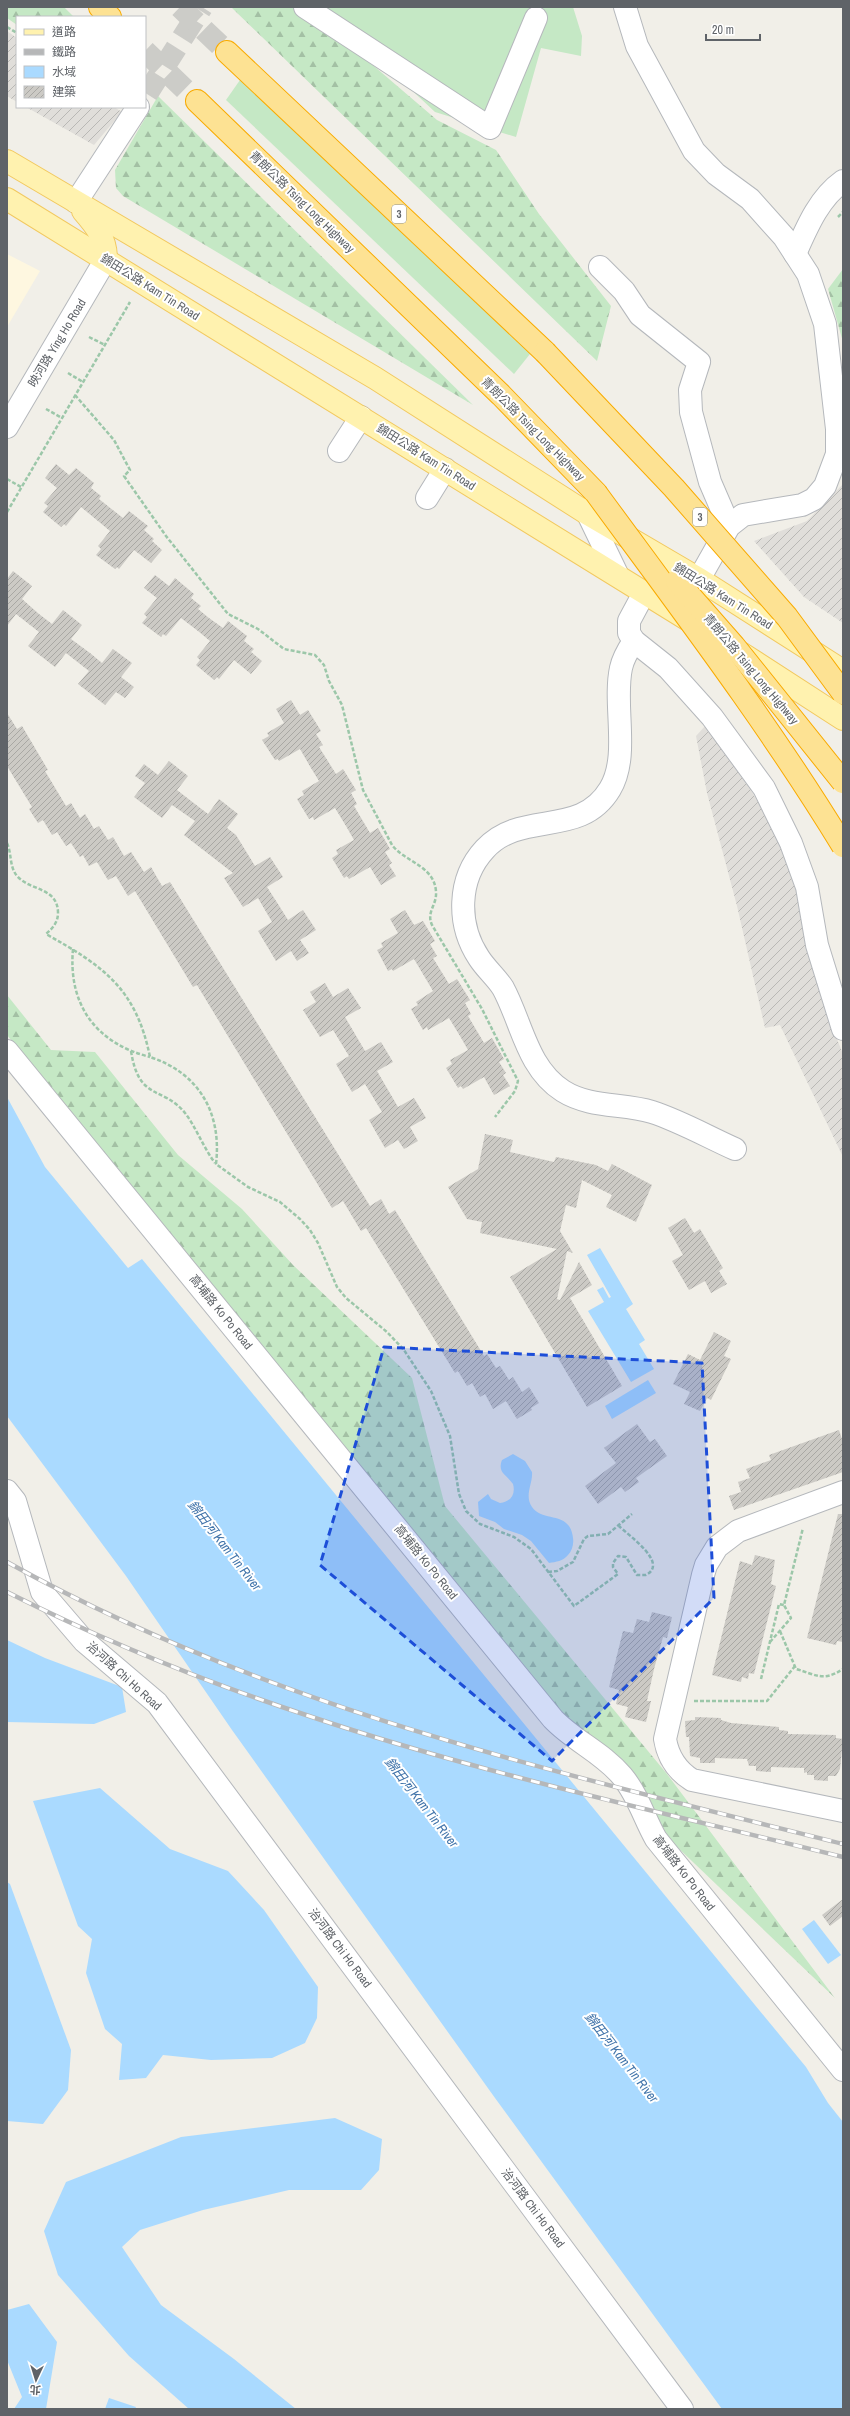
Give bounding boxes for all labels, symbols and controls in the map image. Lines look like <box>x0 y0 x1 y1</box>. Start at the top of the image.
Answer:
legend <box>16 16 146 108</box>
scale bar <box>706 16 760 42</box>
text: 20 m <box>712 22 734 38</box>
text: 道路 <box>52 24 76 40</box>
text: 鐵路 <box>52 44 76 60</box>
text: 水域 <box>52 64 76 80</box>
text: 建築 <box>52 84 76 100</box>
street label: 青朗公路 Tsing Long Highway <box>246 148 358 256</box>
road number: 3 <box>392 205 406 223</box>
street label: 錦田公路 Kam Tin Road <box>98 250 202 324</box>
street label: 映河路 Ying Ho Road <box>24 296 90 390</box>
street label: 青朗公路 Tsing Long Highway <box>478 374 588 484</box>
street label: 錦田公路 Kam Tin Road <box>374 420 478 494</box>
road number: 3 <box>693 508 707 526</box>
street label: 錦田公路 Kam Tin Road <box>671 559 775 633</box>
street label: 青朗公路 Tsing Long Highway <box>700 610 802 728</box>
street label: 高埔路 Ko Po Road <box>186 1271 256 1353</box>
water label: 錦田河 Kam Tin River <box>184 1497 265 1594</box>
street label: 高埔路 Ko Po Road <box>391 1521 461 1603</box>
street label: 治河路 Chi Ho Road <box>83 1638 165 1714</box>
water label: 錦田河 Kam Tin River <box>381 1754 462 1851</box>
street label: 高埔路 Ko Po Road <box>649 1832 719 1914</box>
street label: 治河路 Chi Ho Road <box>305 1905 375 1991</box>
water label: 錦田河 Kam Tin River <box>581 2009 662 2106</box>
street label: 治河路 Chi Ho Road <box>498 2165 568 2251</box>
north arrow <box>16 2360 56 2400</box>
text: 北 <box>29 2383 41 2397</box>

